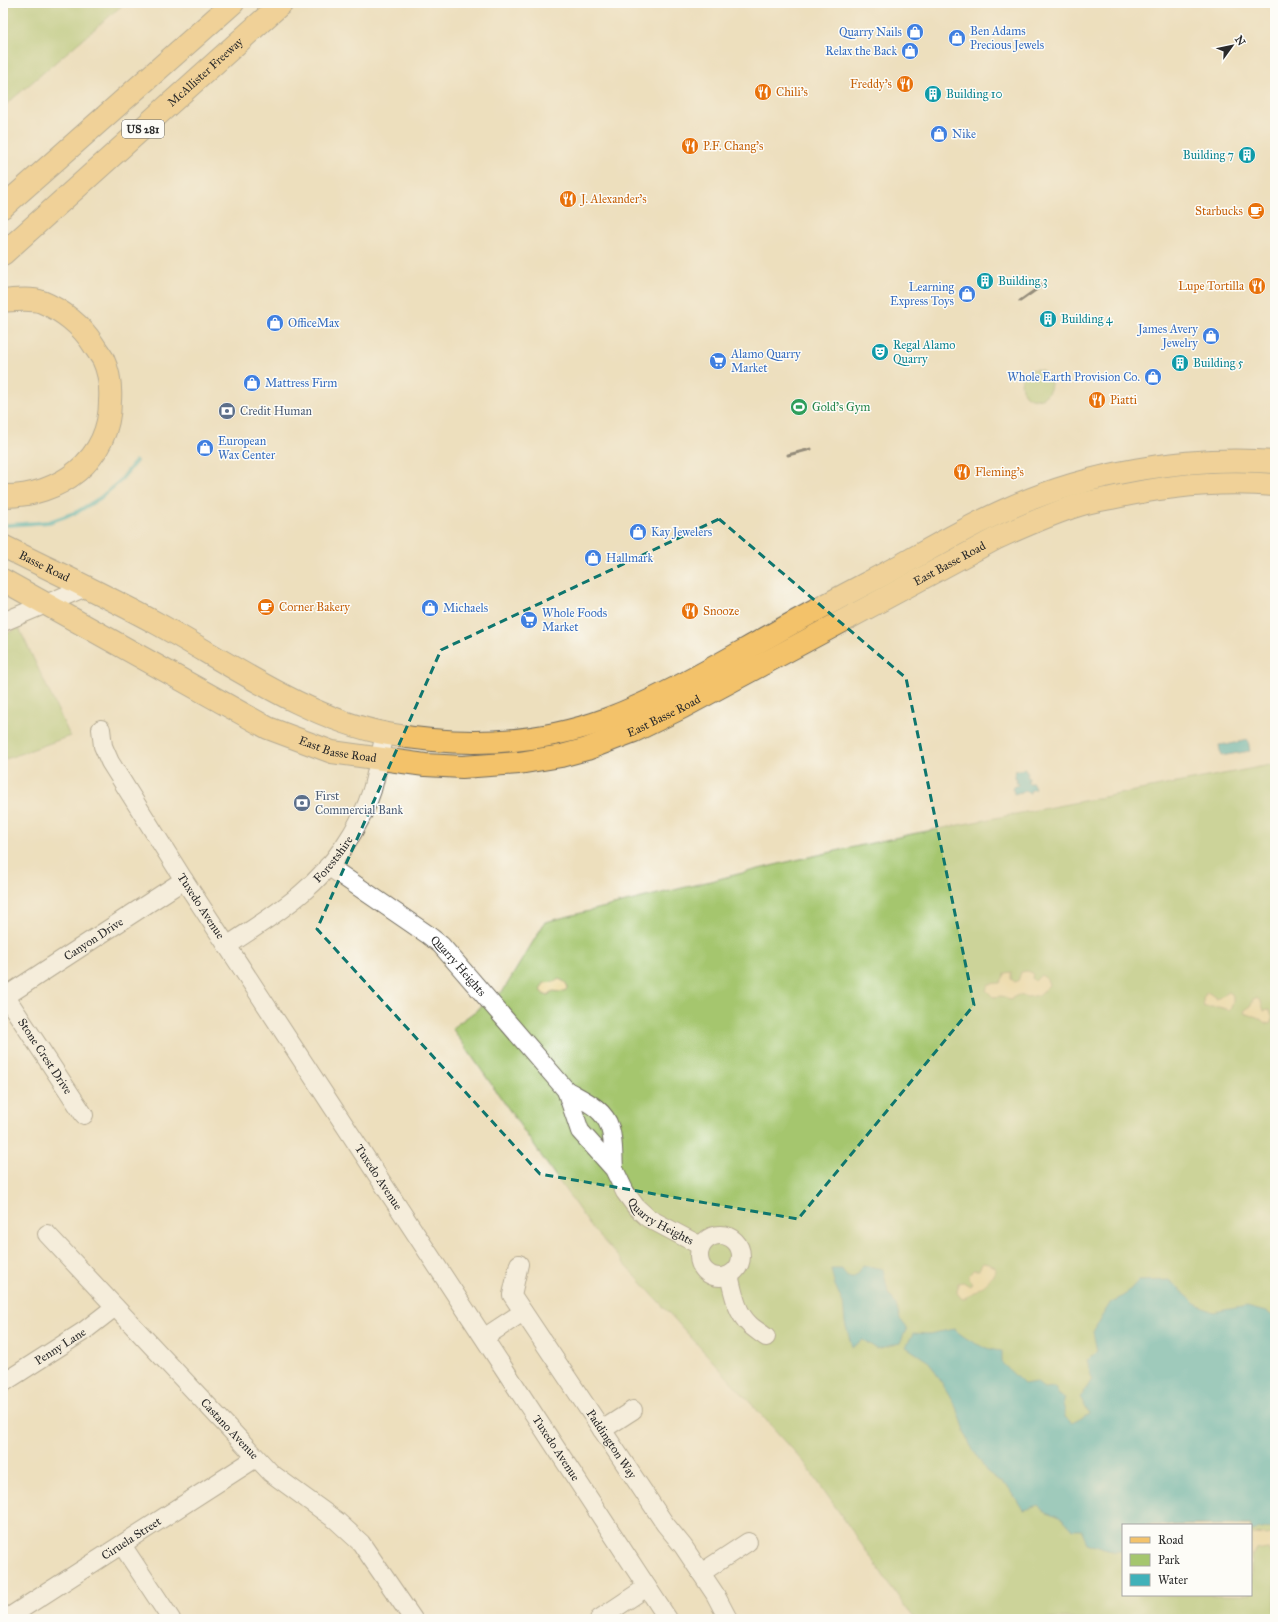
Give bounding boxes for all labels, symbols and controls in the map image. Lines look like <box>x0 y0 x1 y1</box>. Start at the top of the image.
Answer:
shop icon: Quarry Nails <box>905 22 925 42</box>
place label: Ben Adams Precious Jewels <box>970 24 1044 53</box>
place label: Quarry Nails <box>839 25 902 39</box>
north arrow <box>1212 26 1252 66</box>
shop icon: Ben Adams Precious Jewels <box>947 28 967 48</box>
text: N <box>1232 33 1248 49</box>
street label: McAllister Freeway <box>165 34 246 110</box>
shop icon: Relax the Back <box>900 41 920 61</box>
place label: Relax the Back <box>825 44 897 58</box>
restaurant icon: Freddy's <box>895 74 915 94</box>
place label: Freddy's <box>850 77 892 91</box>
restaurant icon: Chili's <box>753 82 773 102</box>
building icon: Building 10 <box>923 84 943 104</box>
place label: Chili's <box>776 85 808 99</box>
place label: Building 10 <box>946 87 1003 102</box>
road number: US 281 <box>122 120 164 138</box>
shop icon: Nike <box>929 124 949 144</box>
place label: Nike <box>952 127 976 141</box>
restaurant icon: P.F. Chang's <box>680 136 700 156</box>
place label: P.F. Chang's <box>703 139 763 154</box>
building icon: Building 7 <box>1237 145 1257 165</box>
place label: Building 7 <box>1183 148 1234 163</box>
restaurant icon: J. Alexander's <box>558 189 578 209</box>
place label: J. Alexander's <box>579 192 647 207</box>
cafe icon: Starbucks <box>1246 201 1266 221</box>
place label: Starbucks <box>1195 204 1243 218</box>
building icon: Building 3 <box>975 271 995 291</box>
place label: Building 3 <box>998 274 1048 289</box>
restaurant icon: Lupe Tortilla <box>1247 276 1267 296</box>
place label: Lupe Tortilla <box>1178 279 1245 293</box>
place label: Learning Express Toys <box>890 280 954 308</box>
shop icon: Learning Express Toys <box>957 284 977 304</box>
building icon: Building 4 <box>1038 309 1058 329</box>
place label: Building 4 <box>1061 312 1113 327</box>
shop icon: OfficeMax <box>265 313 285 333</box>
place label: OfficeMax <box>288 316 340 330</box>
place label: James Avery Jewelry <box>1136 322 1198 351</box>
shop icon: James Avery Jewelry <box>1201 326 1221 346</box>
place label: Regal Alamo Quarry <box>893 338 955 366</box>
theatre icon: Regal Alamo Quarry <box>870 342 890 362</box>
place label: Alamo Quarry Market <box>730 347 801 375</box>
supermarket icon: Alamo Quarry Market <box>708 351 728 371</box>
building icon: Building 5 <box>1170 353 1190 373</box>
place label: Building 5 <box>1193 356 1244 371</box>
shop icon: Whole Earth Provision Co. <box>1143 367 1163 387</box>
place label: Whole Earth Provision Co. <box>1007 370 1140 384</box>
shop icon: Mattress Firm <box>242 373 262 393</box>
place label: Mattress Firm <box>265 376 337 390</box>
restaurant icon: Piatti <box>1087 390 1107 410</box>
place label: Piatti <box>1110 393 1138 407</box>
sports icon: Gold's Gym <box>789 397 809 417</box>
place label: Gold's Gym <box>812 400 870 414</box>
bank icon: Credit Human <box>217 401 237 421</box>
place label: Credit Human <box>240 404 312 418</box>
place label: European Wax Center <box>218 434 276 462</box>
shop icon: European Wax Center <box>195 438 215 458</box>
restaurant icon: Fleming's <box>952 462 972 482</box>
place label: Fleming's <box>975 465 1024 480</box>
shop icon: Kay Jewelers <box>628 522 648 542</box>
place label: Kay Jewelers <box>651 525 712 540</box>
street label: East Basse Road <box>911 538 988 589</box>
street label: Basse Road <box>17 548 72 585</box>
shop icon: Hallmark <box>583 548 603 568</box>
place label: Hallmark <box>606 551 654 565</box>
cafe icon: Corner Bakery <box>256 597 276 617</box>
shop icon: Michaels <box>420 598 440 618</box>
place label: Corner Bakery <box>279 600 350 614</box>
place label: Michaels <box>443 601 488 615</box>
restaurant icon: Snooze <box>680 601 700 621</box>
place label: Snooze <box>703 604 739 618</box>
place label: Whole Foods Market <box>542 606 607 634</box>
supermarket icon: Whole Foods Market <box>519 610 539 630</box>
street label: East Basse Road <box>625 692 703 740</box>
street label: East Basse Road <box>297 733 378 765</box>
place label: First Commercial Bank <box>315 789 404 817</box>
bank icon: First Commercial Bank <box>292 793 312 813</box>
street label: Forestshire <box>310 833 356 886</box>
street label: Tuxedo Avenue <box>175 871 228 941</box>
street label: Canyon Drive <box>61 915 126 963</box>
street label: Quarry Heights <box>428 933 489 999</box>
street label: Stone Crest Drive <box>15 1016 75 1097</box>
street label: Tuxedo Avenue <box>352 1142 405 1213</box>
street label: Quarry Heights <box>625 1195 696 1248</box>
street label: Penny Lane <box>32 1325 88 1368</box>
street label: Castano Avenue <box>198 1395 261 1462</box>
street label: Paddington Way <box>583 1407 640 1482</box>
street label: Tuxedo Avenue <box>530 1413 583 1484</box>
street label: Ciruela Street <box>99 1514 164 1563</box>
legend <box>1122 1524 1252 1596</box>
text: Road <box>1158 1533 1184 1547</box>
text: Park <box>1158 1553 1180 1567</box>
text: Water <box>1158 1573 1188 1587</box>

